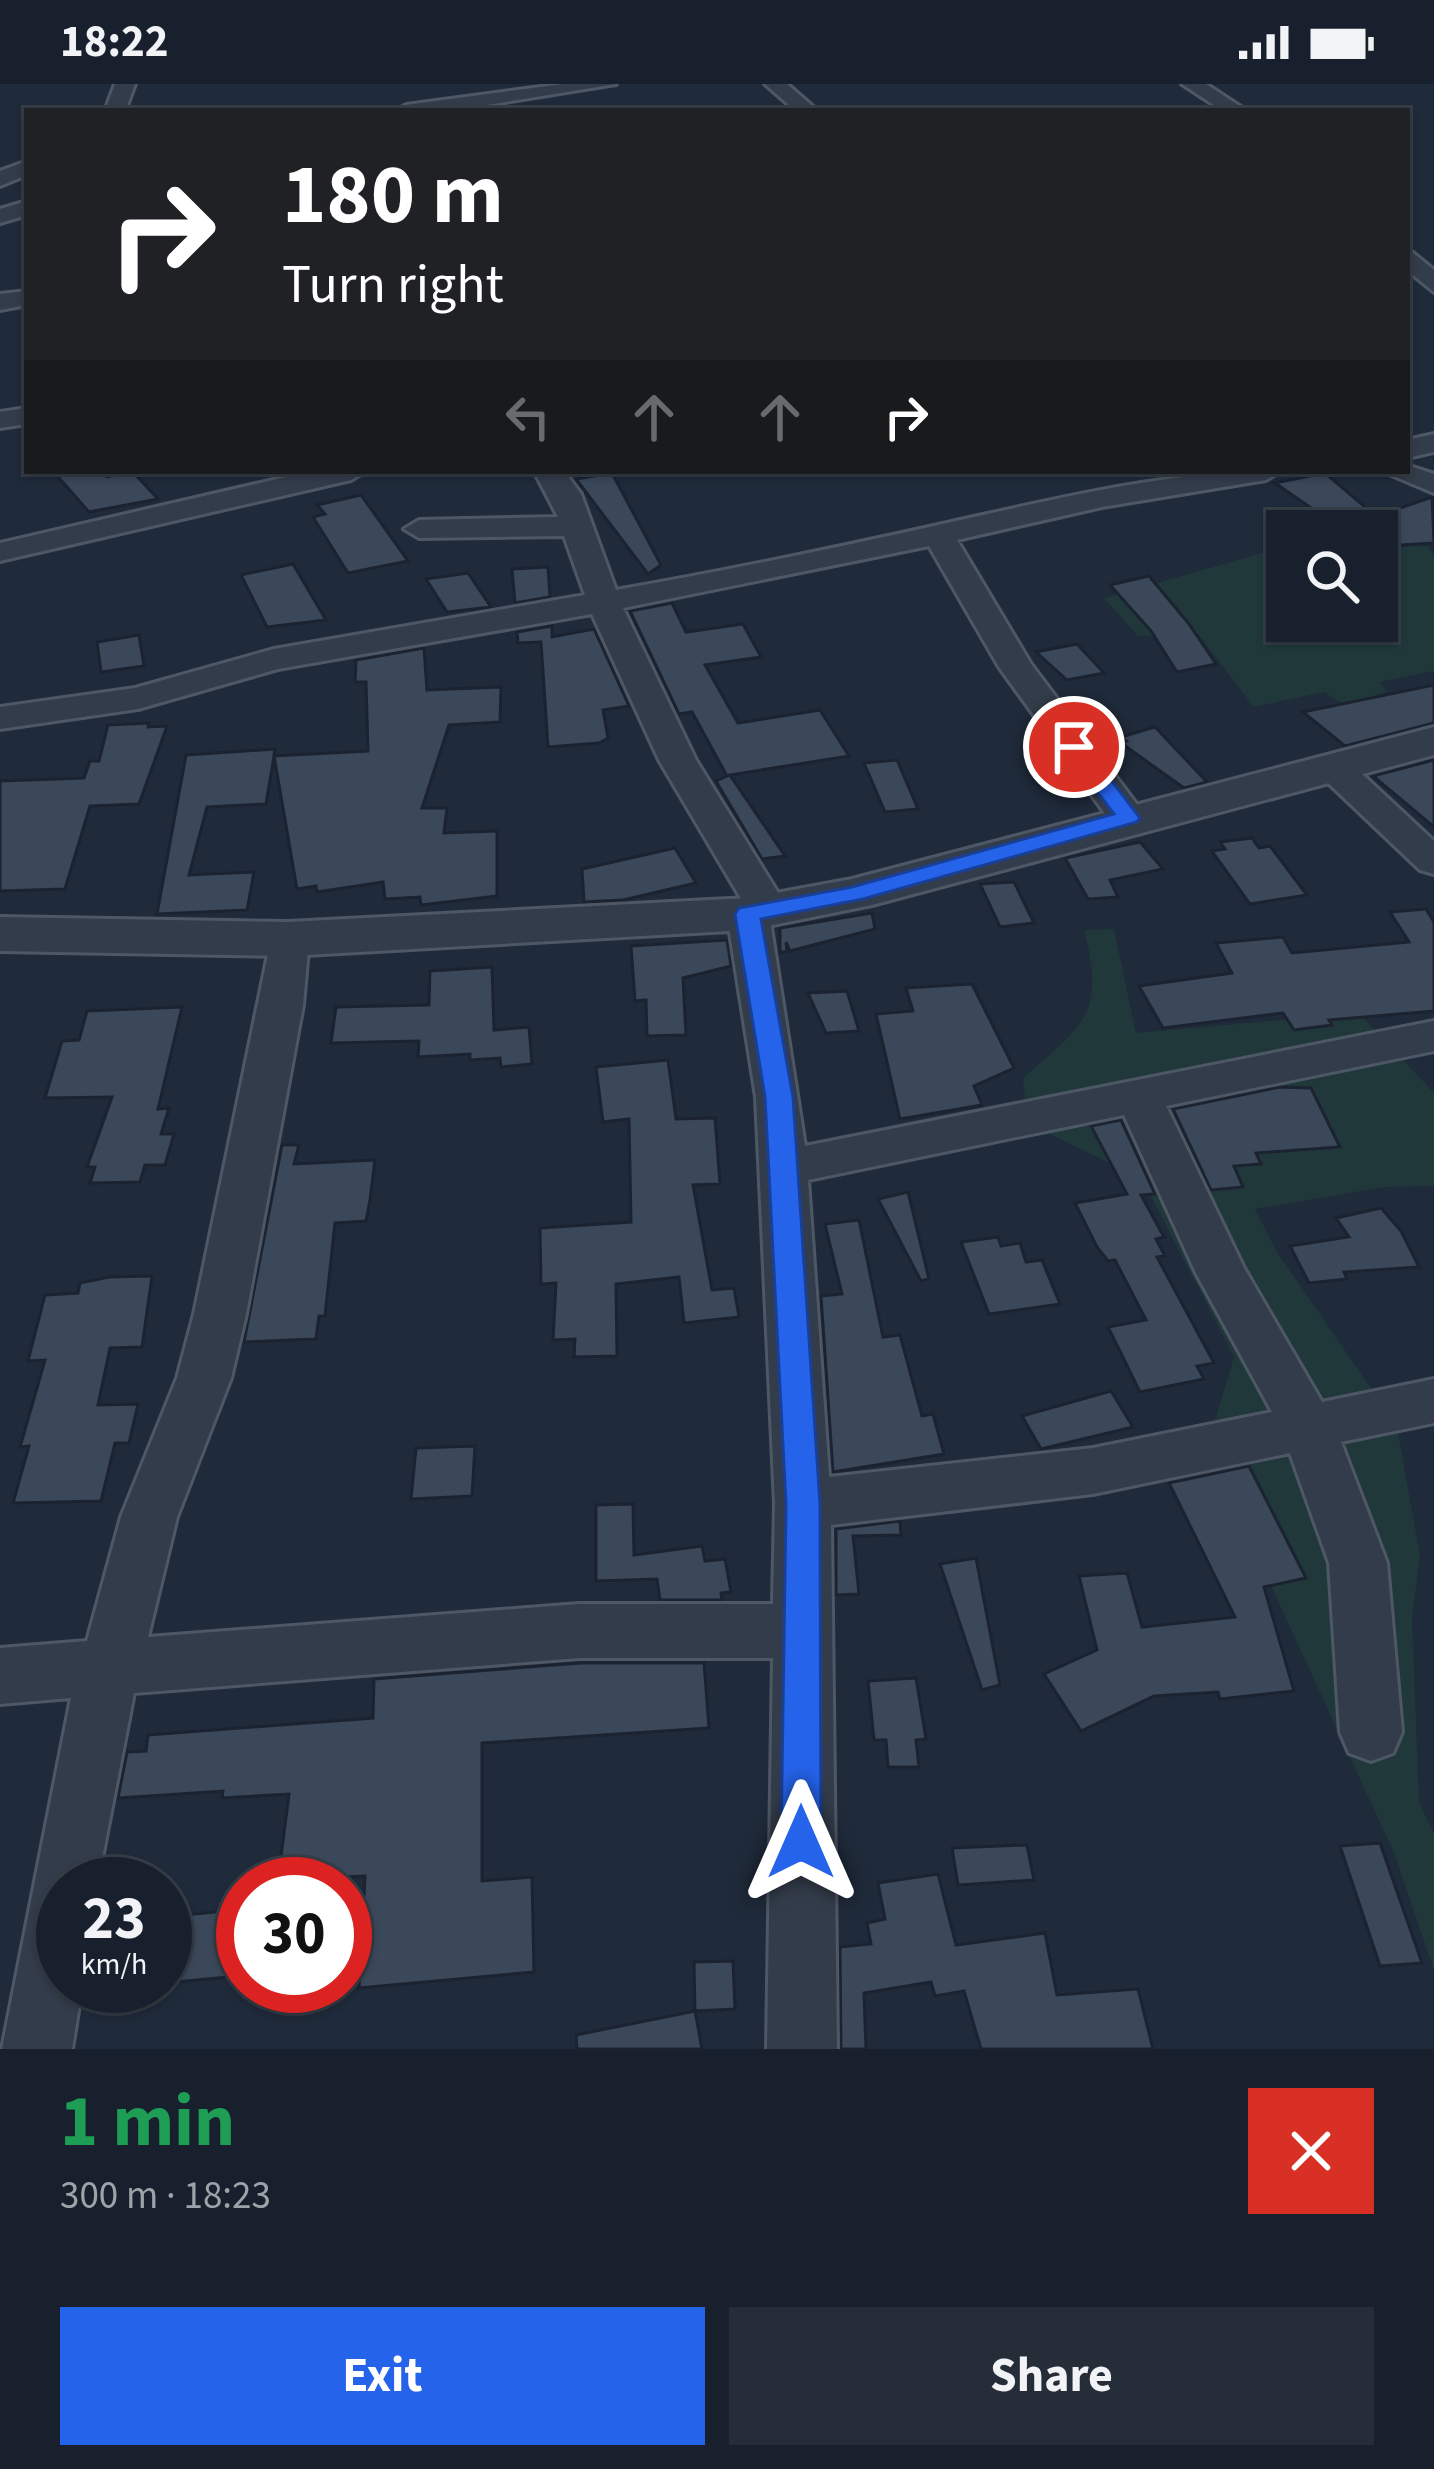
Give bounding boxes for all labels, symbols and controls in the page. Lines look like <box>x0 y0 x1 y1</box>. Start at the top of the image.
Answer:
text: 18:22 <box>60 10 169 74</box>
text: 180 m <box>282 136 504 256</box>
icon: right <box>84 156 240 312</box>
text: Turn right <box>282 247 504 324</box>
icon: left <box>495 384 561 450</box>
icon: ahead <box>621 384 687 450</box>
icon: ahead <box>747 384 813 450</box>
icon: right <box>873 384 939 450</box>
map controls <box>1266 510 1398 642</box>
button: search <box>1266 510 1398 642</box>
pin <box>1023 696 1125 798</box>
icon: arrive <box>1041 714 1107 780</box>
position arrow <box>738 1779 864 1905</box>
speed limit sign: 30 <box>216 1857 372 2013</box>
text: 23 <box>82 1877 146 1962</box>
text: km/h <box>81 1943 147 1986</box>
text: 1 min <box>60 2071 235 2174</box>
button: close <box>1248 2088 1374 2214</box>
text: 300 m · 18:23 <box>60 2168 271 2224</box>
button: Exit <box>60 2307 705 2445</box>
button: Share <box>729 2307 1374 2445</box>

